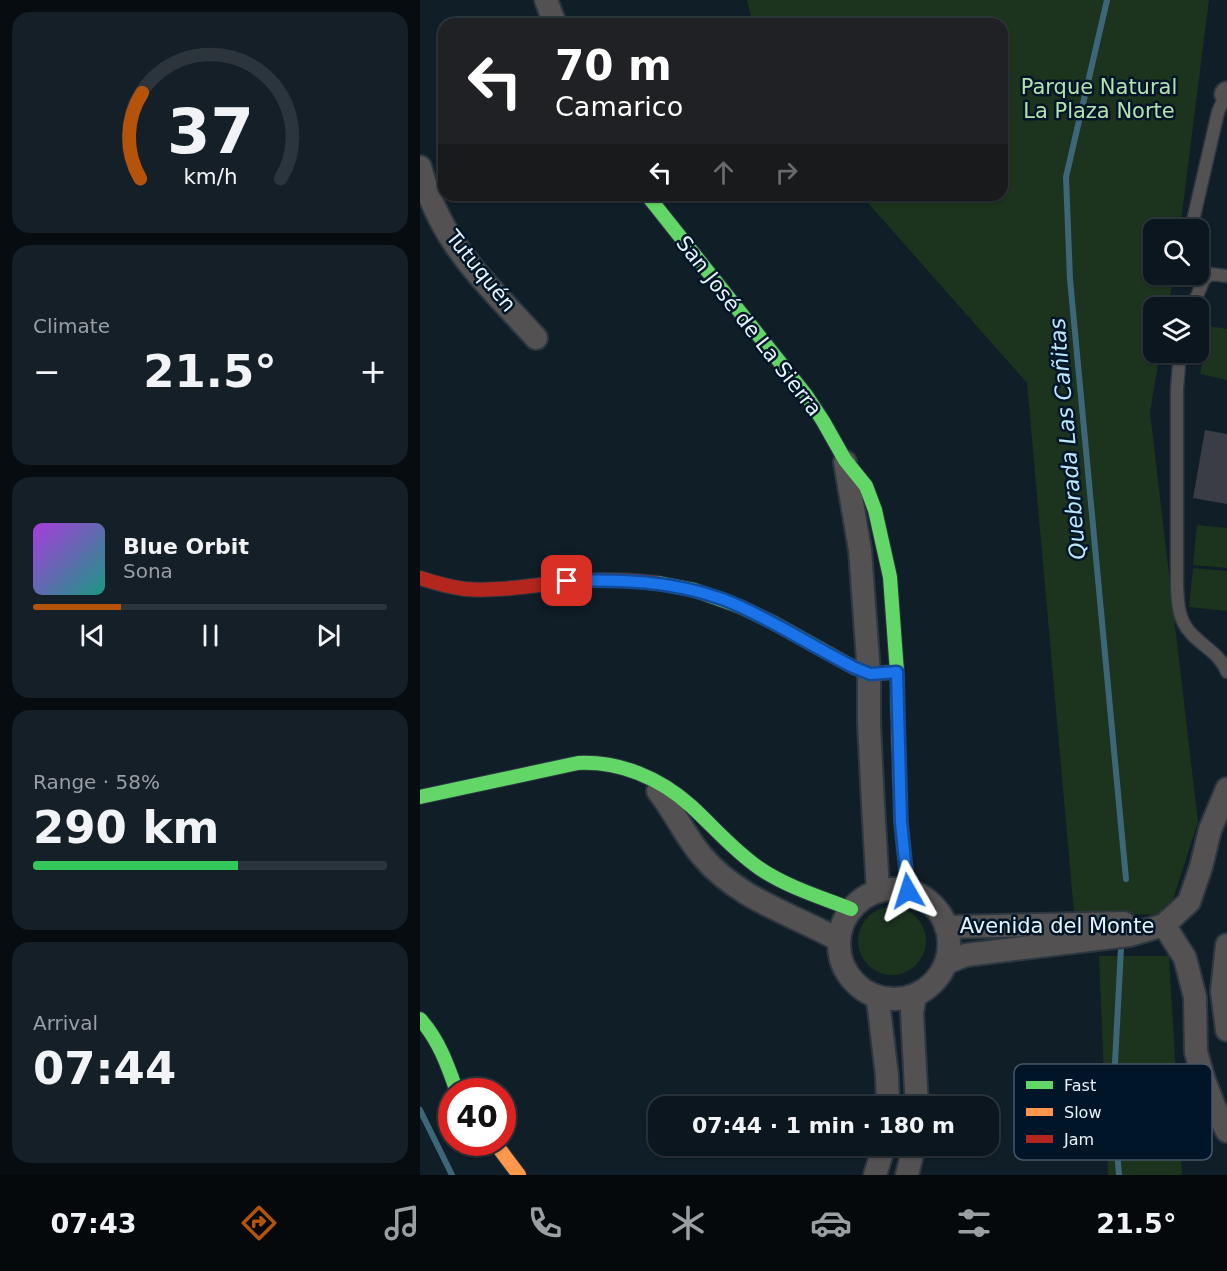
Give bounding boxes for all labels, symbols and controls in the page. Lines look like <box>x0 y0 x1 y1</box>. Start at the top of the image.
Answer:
text: 70 m <box>555 41 672 90</box>
icon: left <box>456 42 534 120</box>
park label: Parque Natural La Plaza Norte <box>1021 75 1177 123</box>
text: Camarico <box>555 91 683 122</box>
text: 37 <box>167 95 253 168</box>
icon: left <box>644 156 677 189</box>
icon: ahead <box>707 156 740 189</box>
icon: right <box>770 156 803 189</box>
text: km/h <box>183 165 237 190</box>
map controls <box>1143 219 1209 363</box>
button: search <box>1143 219 1209 285</box>
street label: Tutuquén <box>440 225 521 316</box>
street label: San José de La Sierra <box>671 231 827 421</box>
button: layers <box>1143 297 1209 363</box>
text: Climate <box>33 314 110 338</box>
water label: Quebrada Las Cañitas <box>1044 317 1091 561</box>
text: 21.5° <box>143 345 277 398</box>
text: − <box>33 352 61 391</box>
text: + <box>359 352 387 391</box>
text: Blue Orbit <box>123 534 249 559</box>
pin <box>541 555 592 606</box>
text: Sona <box>123 559 173 583</box>
icon: arrive <box>550 564 583 597</box>
icon: previous <box>76 619 109 652</box>
icon: pause <box>194 619 227 652</box>
icon: next <box>312 619 345 652</box>
text: Range · 58% <box>33 770 160 794</box>
text: 290 km <box>33 801 219 854</box>
position arrow <box>876 859 940 923</box>
street label: Avenida del Monte <box>960 914 1154 938</box>
text: Arrival <box>33 1011 98 1035</box>
text: 07:44 <box>33 1042 176 1095</box>
legend <box>1014 1064 1212 1160</box>
text: Fast <box>1064 1076 1096 1095</box>
speed limit sign: 40 <box>438 1078 516 1156</box>
text: Slow <box>1064 1103 1101 1122</box>
text: 07:44 · 1 min · 180 m <box>692 1113 955 1138</box>
text: Jam <box>1063 1130 1094 1149</box>
icon: directions <box>238 1202 280 1244</box>
icon: music <box>381 1202 423 1244</box>
icon: phone <box>524 1202 566 1244</box>
icon: climate <box>667 1202 709 1244</box>
icon: car <box>810 1202 852 1244</box>
icon: filters <box>953 1202 995 1244</box>
text: 07:43 <box>51 1208 137 1239</box>
text: 21.5° <box>1096 1208 1176 1239</box>

